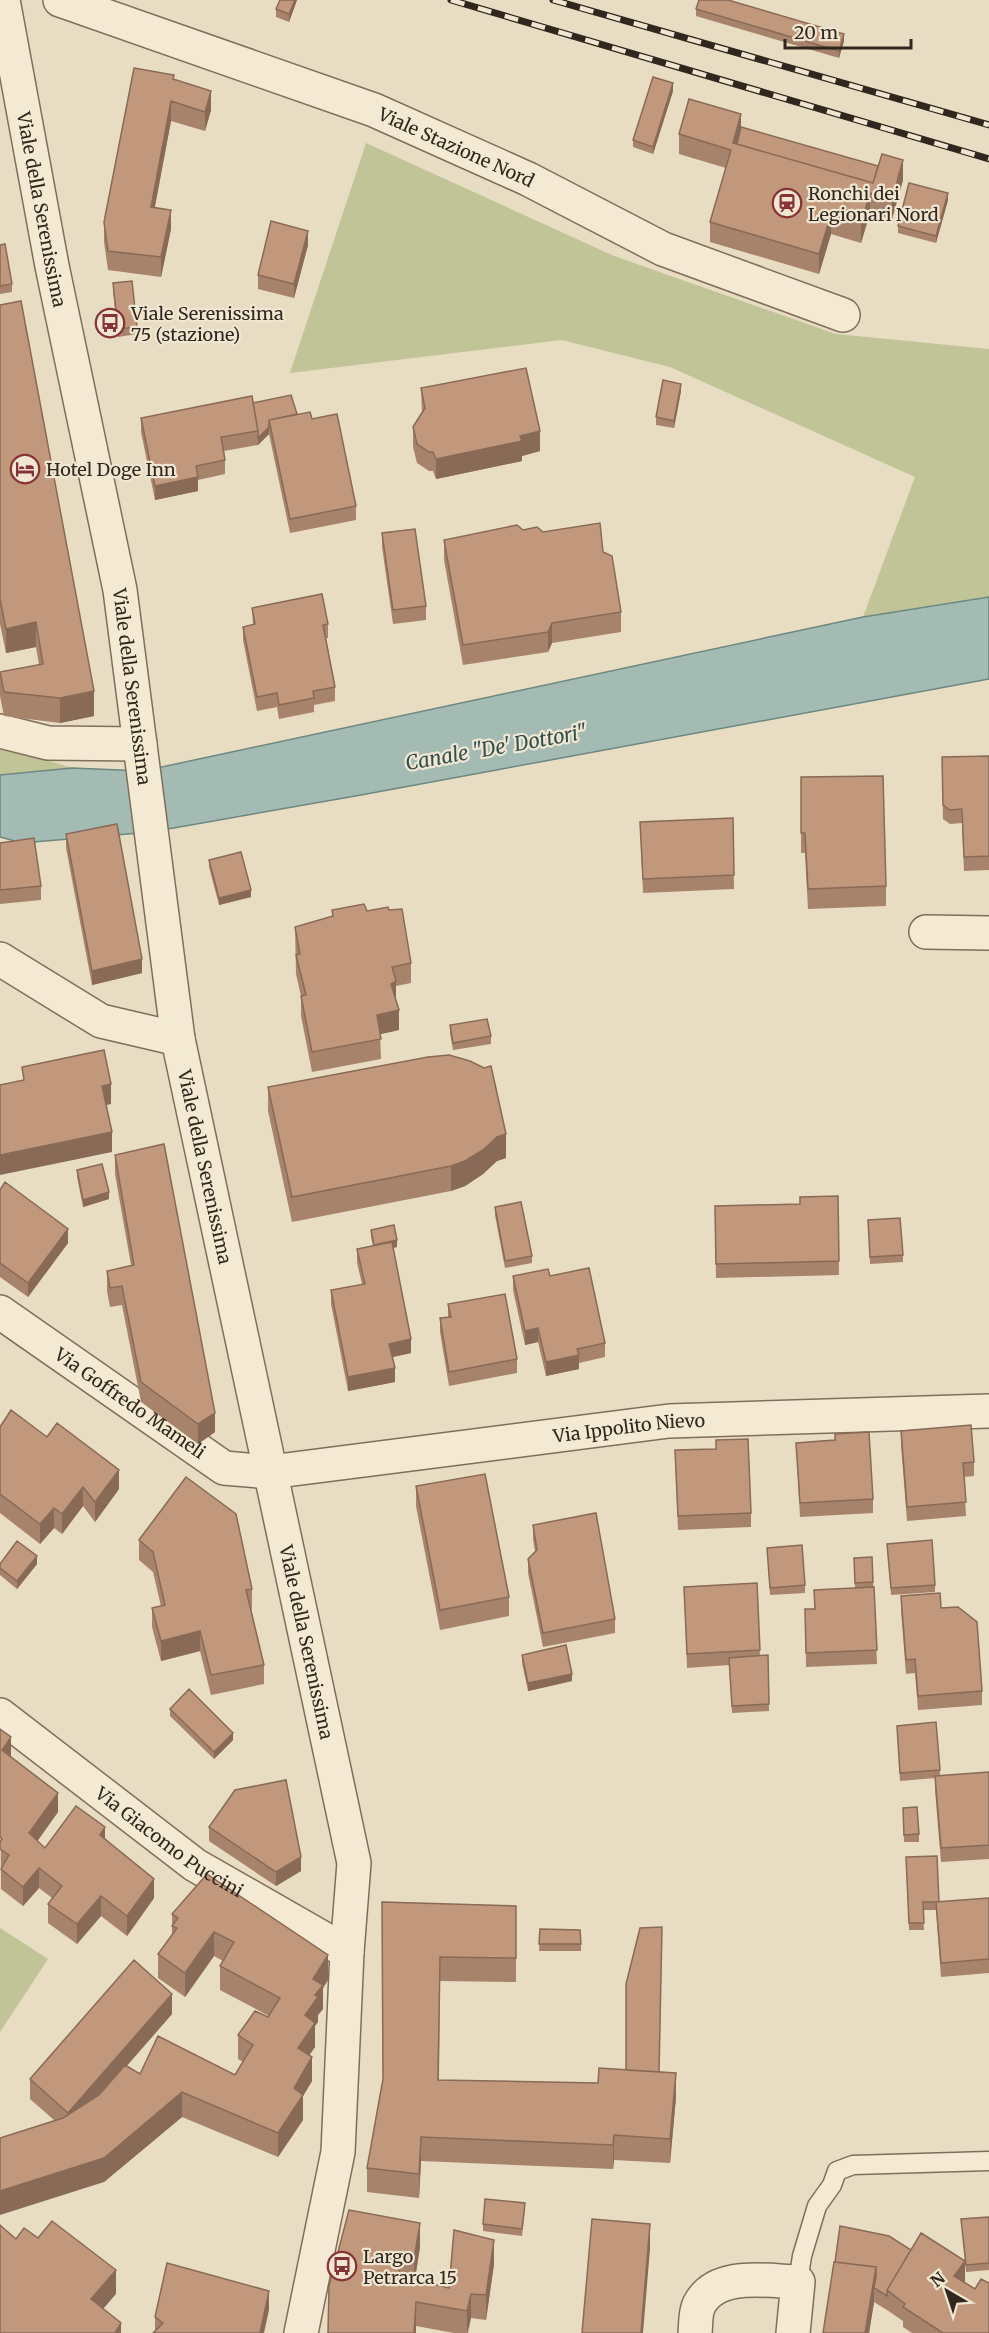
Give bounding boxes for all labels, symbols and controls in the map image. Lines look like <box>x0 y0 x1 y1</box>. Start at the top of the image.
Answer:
scale bar <box>785 12 911 50</box>
text: 20 m <box>794 21 838 44</box>
street label: Viale Stazione Nord <box>374 102 539 192</box>
street label: Viale della Serenissima <box>12 109 72 309</box>
place label: Ronchi dei Legionari Nord <box>808 182 939 226</box>
station icon: Ronchi dei Legionari Nord <box>771 187 803 219</box>
place label: Viale Serenissima 75 (stazione) <box>130 302 284 346</box>
bus stop icon: Viale Serenissima 75 (stazione) <box>94 307 126 339</box>
hotel icon: Hotel Doge Inn <box>9 453 41 485</box>
place label: Hotel Doge Inn <box>46 458 176 481</box>
street label: Viale della Serenissima <box>108 586 157 787</box>
water label: Canale "De' Dottori" <box>403 719 589 775</box>
street label: Viale della Serenissima <box>173 1067 237 1266</box>
street label: Via Goffredo Mameli <box>50 1342 211 1463</box>
street label: Via Ippolito Nievo <box>551 1408 705 1447</box>
street label: Viale della Serenissima <box>275 1542 339 1742</box>
street label: Via Giacomo Puccini <box>90 1781 248 1902</box>
place label: Largo Petrarca 15 <box>363 2245 457 2289</box>
bus stop icon: Largo Petrarca 15 <box>326 2250 358 2282</box>
north arrow <box>917 2261 977 2321</box>
text: N <box>926 2267 949 2291</box>

